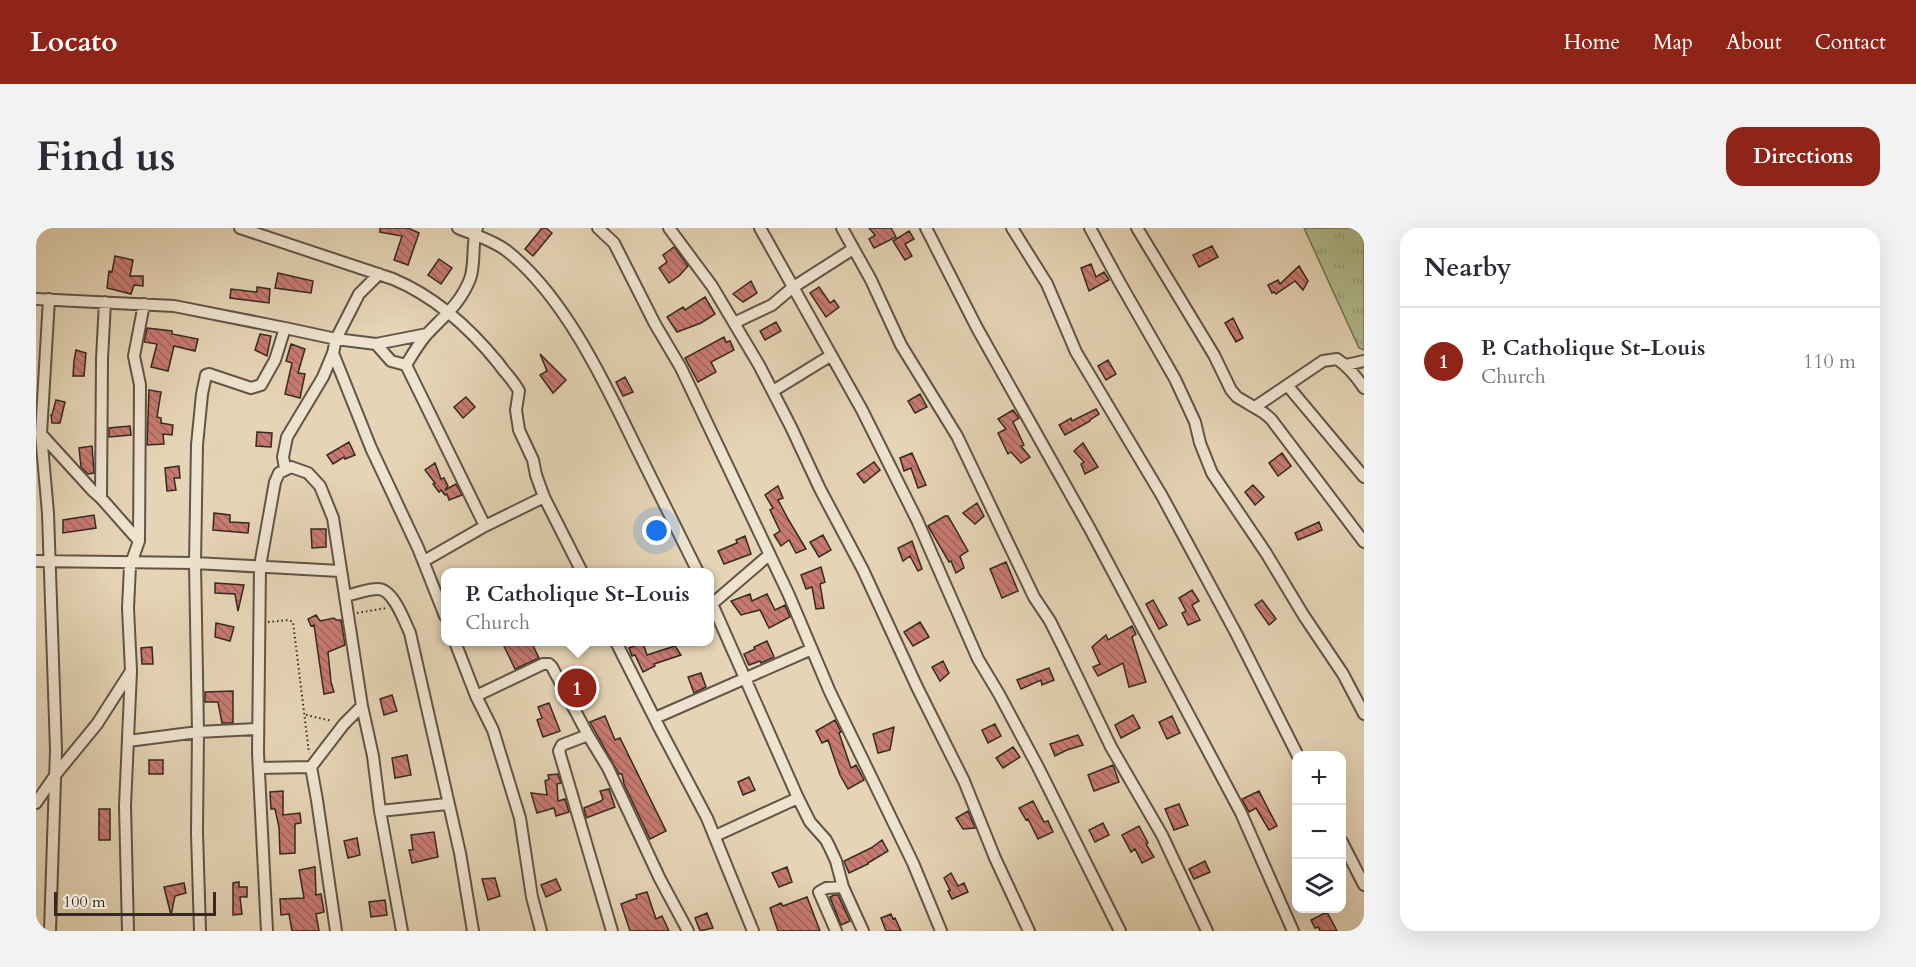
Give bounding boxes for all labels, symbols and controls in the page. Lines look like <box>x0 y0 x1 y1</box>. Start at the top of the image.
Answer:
text: Locato <box>30 23 118 61</box>
text: Home <box>1564 28 1620 57</box>
text: Map <box>1653 28 1693 57</box>
text: About <box>1726 28 1782 57</box>
text: Contact <box>1815 28 1886 57</box>
button: Directions <box>1726 127 1880 186</box>
text: Find us <box>36 128 176 185</box>
text: Nearby <box>1424 250 1512 285</box>
text: P. Catholique St-Louis <box>1481 333 1705 363</box>
text: 1 <box>1438 348 1449 375</box>
text: 110 m <box>1803 348 1856 375</box>
text: Church <box>1481 363 1546 390</box>
your location <box>642 516 671 545</box>
popup <box>441 568 714 646</box>
text: P. Catholique St-Louis <box>465 579 690 609</box>
text: Church <box>465 609 530 636</box>
pin: 1 <box>558 666 596 710</box>
map controls <box>1292 751 1346 913</box>
button: + <box>1292 751 1346 805</box>
button: − <box>1292 805 1346 859</box>
button: layers <box>1292 859 1346 913</box>
scale bar <box>54 889 216 916</box>
text: 100 m <box>63 891 105 913</box>

